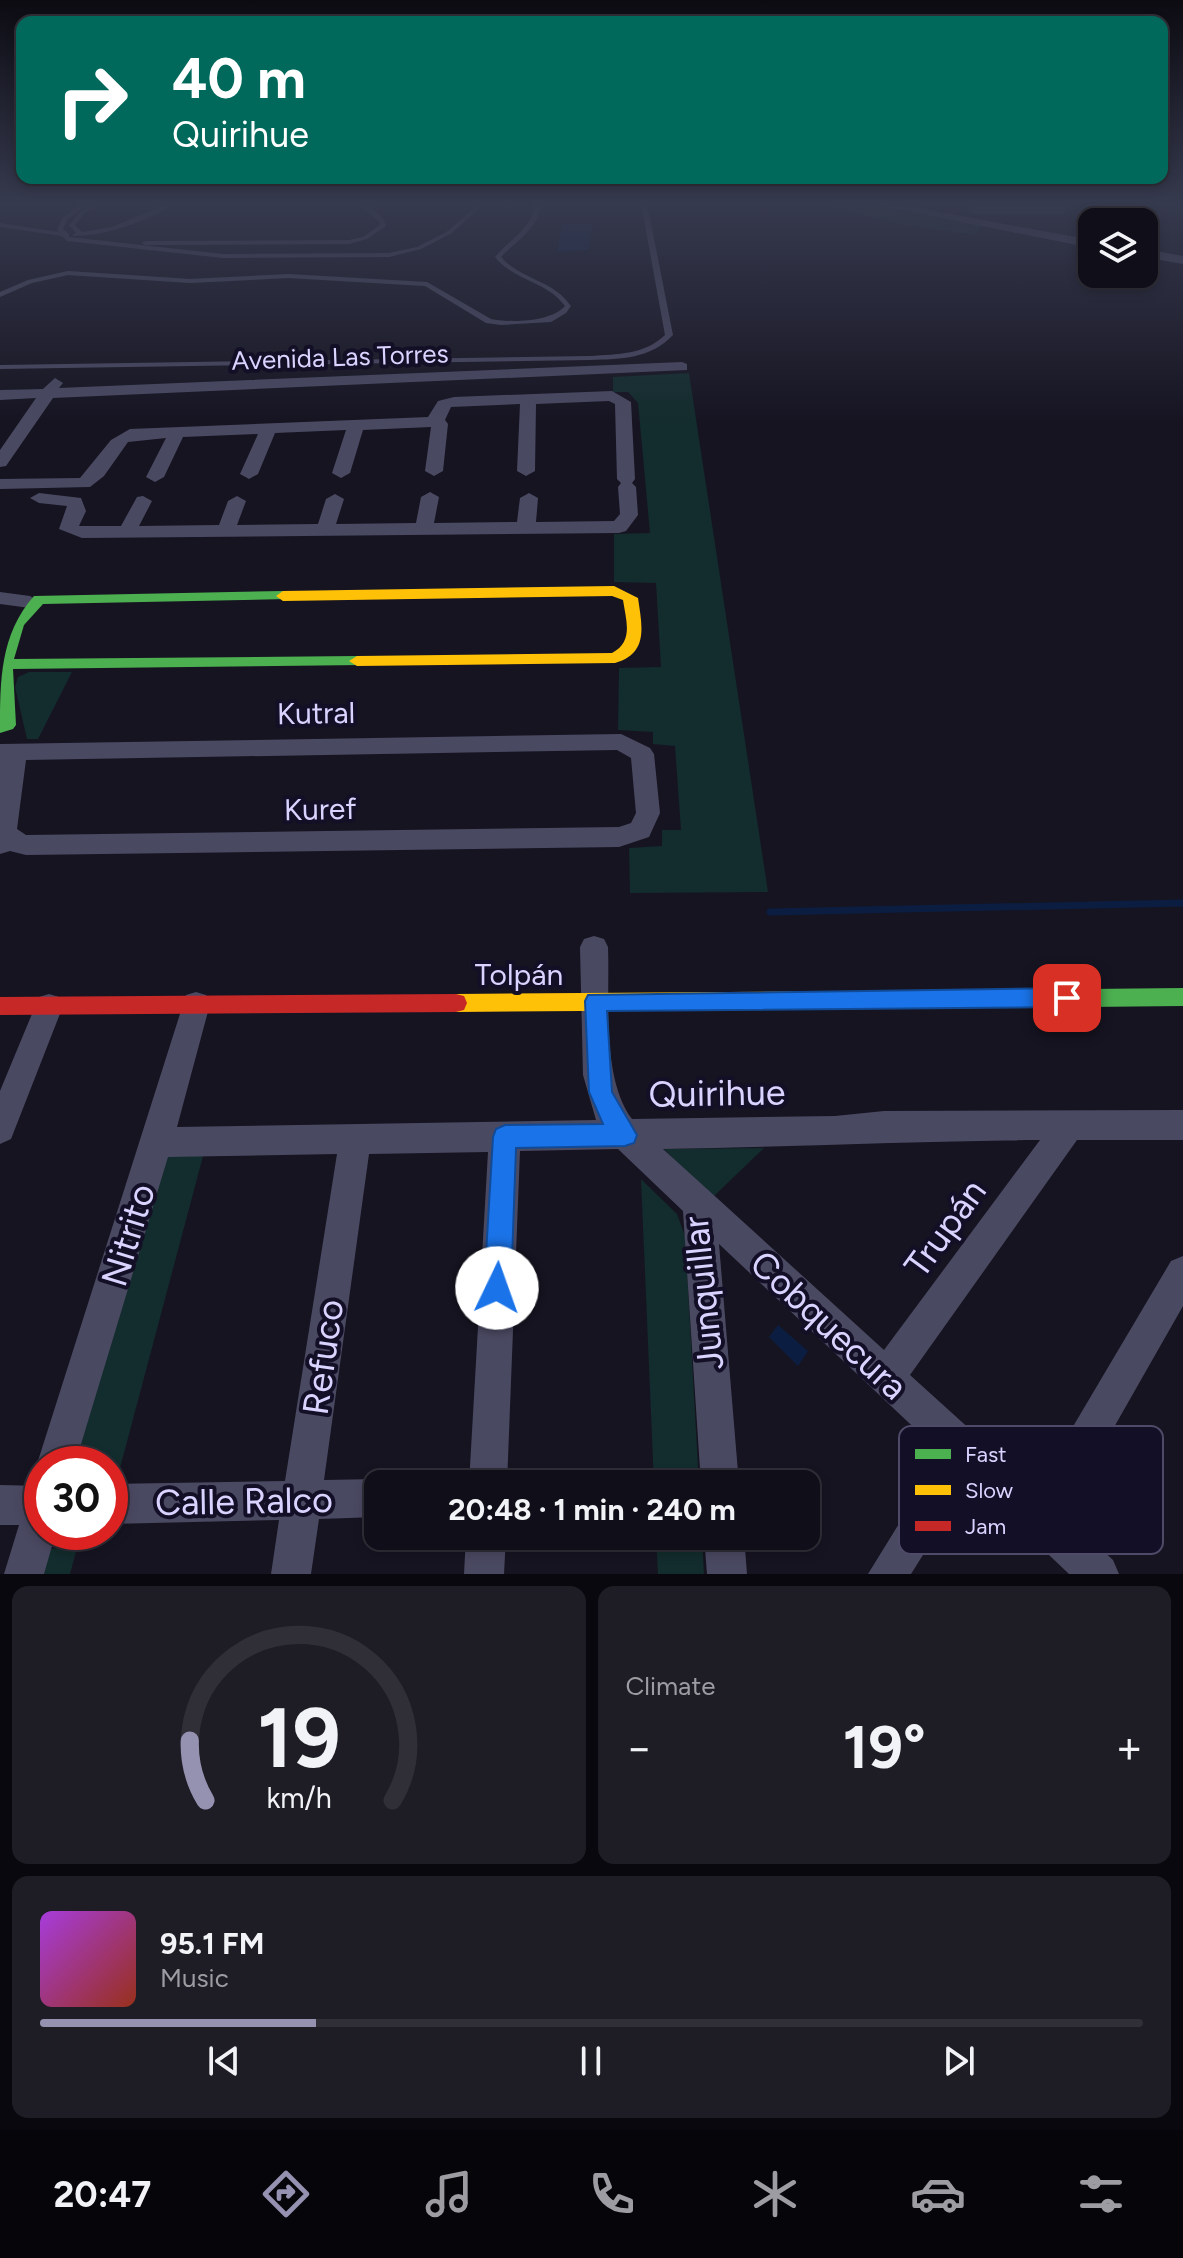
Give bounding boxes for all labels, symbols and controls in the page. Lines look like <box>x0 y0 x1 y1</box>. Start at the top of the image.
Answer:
text: 40 m <box>172 45 306 112</box>
icon: right <box>40 48 144 152</box>
text: Quirihue <box>172 113 309 156</box>
map controls <box>1078 208 1158 288</box>
button: layers <box>1078 208 1158 288</box>
street label: Avenida Las Torres <box>231 337 449 377</box>
street label: Kutral <box>276 694 356 732</box>
street label: Kuref <box>283 790 357 828</box>
street label: Tolpán <box>475 956 563 993</box>
pin <box>1033 964 1101 1032</box>
icon: arrive <box>1045 976 1089 1020</box>
street label: Quirihue <box>648 1070 786 1116</box>
street label: Trupán <box>895 1171 995 1285</box>
street label: Nitrito <box>92 1179 164 1291</box>
street label: Junquillar <box>674 1214 732 1372</box>
street label: Cobquecura <box>742 1242 916 1408</box>
position arrow <box>455 1246 539 1330</box>
street label: Refuco <box>294 1297 352 1417</box>
legend <box>899 1426 1163 1554</box>
text: Fast <box>965 1441 1007 1468</box>
speed limit sign: 30 <box>24 1446 128 1550</box>
text: Slow <box>965 1477 1014 1504</box>
street label: Calle Ralco <box>155 1478 333 1524</box>
text: 20:48 · 1 min · 240 m <box>448 1491 736 1528</box>
text: Jam <box>965 1513 1006 1540</box>
text: Climate <box>626 1670 715 1702</box>
text: 19 <box>257 1688 340 1788</box>
text: 19° <box>843 1711 926 1783</box>
text: − <box>626 1721 653 1774</box>
text: + <box>1116 1721 1143 1774</box>
text: km/h <box>266 1781 331 1815</box>
text: 95.1 FM <box>160 1925 264 1962</box>
text: Music <box>160 1962 229 1994</box>
icon: previous <box>202 2039 246 2083</box>
icon: pause <box>569 2039 613 2083</box>
icon: next <box>937 2039 981 2083</box>
icon: directions <box>258 2166 314 2222</box>
icon: music <box>421 2166 477 2222</box>
icon: phone <box>584 2166 640 2222</box>
icon: climate <box>747 2166 803 2222</box>
icon: car <box>910 2166 966 2222</box>
icon: filters <box>1073 2166 1129 2222</box>
text: 20:47 <box>54 2173 151 2216</box>

